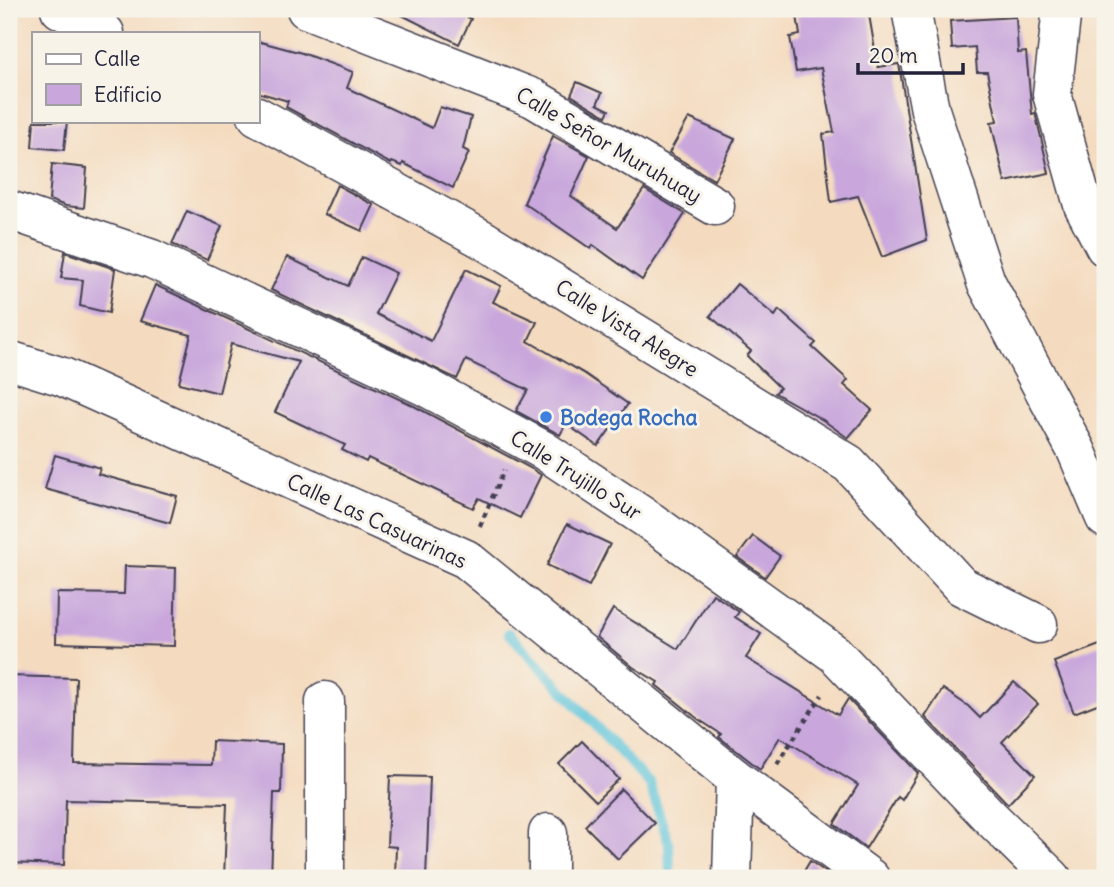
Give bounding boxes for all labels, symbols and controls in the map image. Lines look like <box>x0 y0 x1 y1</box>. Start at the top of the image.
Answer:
legend <box>32 32 259 122</box>
scale bar <box>858 32 964 76</box>
text: 20 m <box>869 42 918 69</box>
text: Calle <box>94 45 140 72</box>
text: Edificio <box>94 81 162 108</box>
street label: Calle Señor Muruhuay <box>511 81 707 209</box>
street label: Calle Vista Alegre <box>551 273 703 383</box>
place label: Bodega Rocha <box>560 404 698 431</box>
marker: Bodega Rocha <box>538 409 554 425</box>
street label: Calle Trujillo Sur <box>505 424 647 526</box>
street label: Calle Las Casuarinas <box>283 467 471 575</box>

